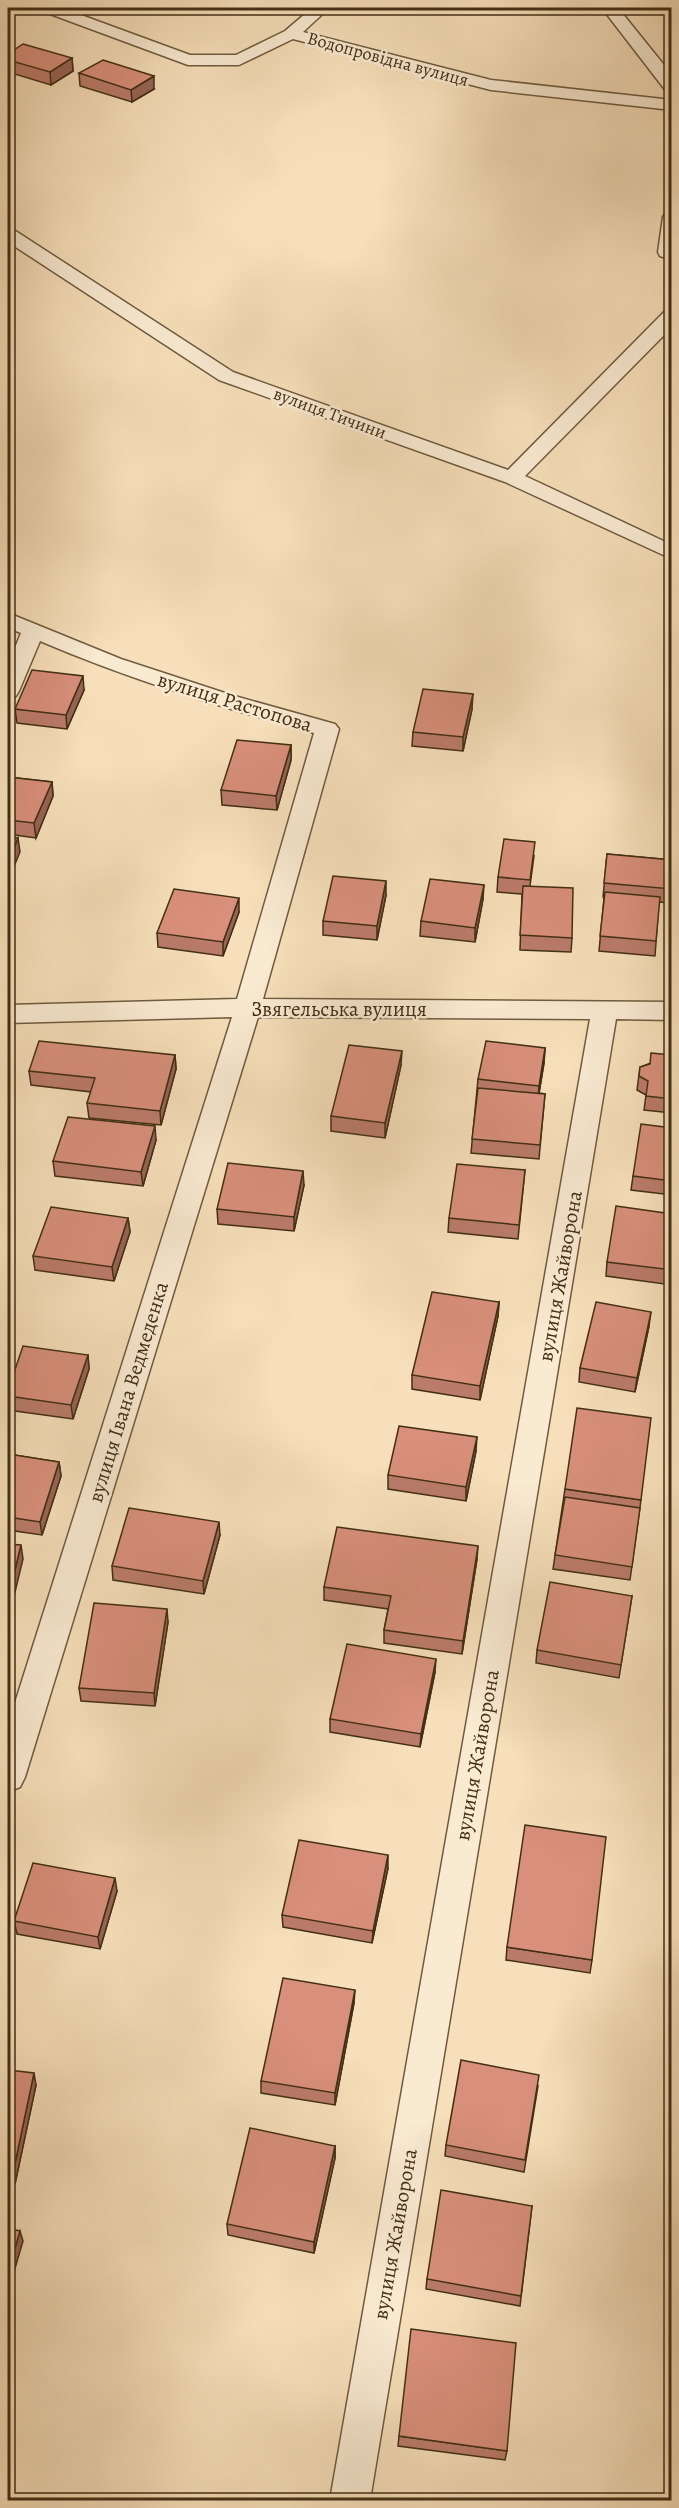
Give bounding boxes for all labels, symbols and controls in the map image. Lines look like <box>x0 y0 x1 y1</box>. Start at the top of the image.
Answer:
street label: Водопровідна вулиця <box>305 26 471 92</box>
street label: вулиця Тичини <box>270 381 390 445</box>
street label: вулиця Растопова <box>154 665 316 739</box>
street label: Звягельська вулиця <box>251 995 427 1023</box>
street label: вулиця Жайворона <box>531 1188 589 1364</box>
street label: вулиця Івана Ведмеденка <box>81 1278 175 1506</box>
street label: вулиця Жайворона <box>448 1667 506 1843</box>
street label: вулиця Жайворона <box>366 2146 424 2322</box>

